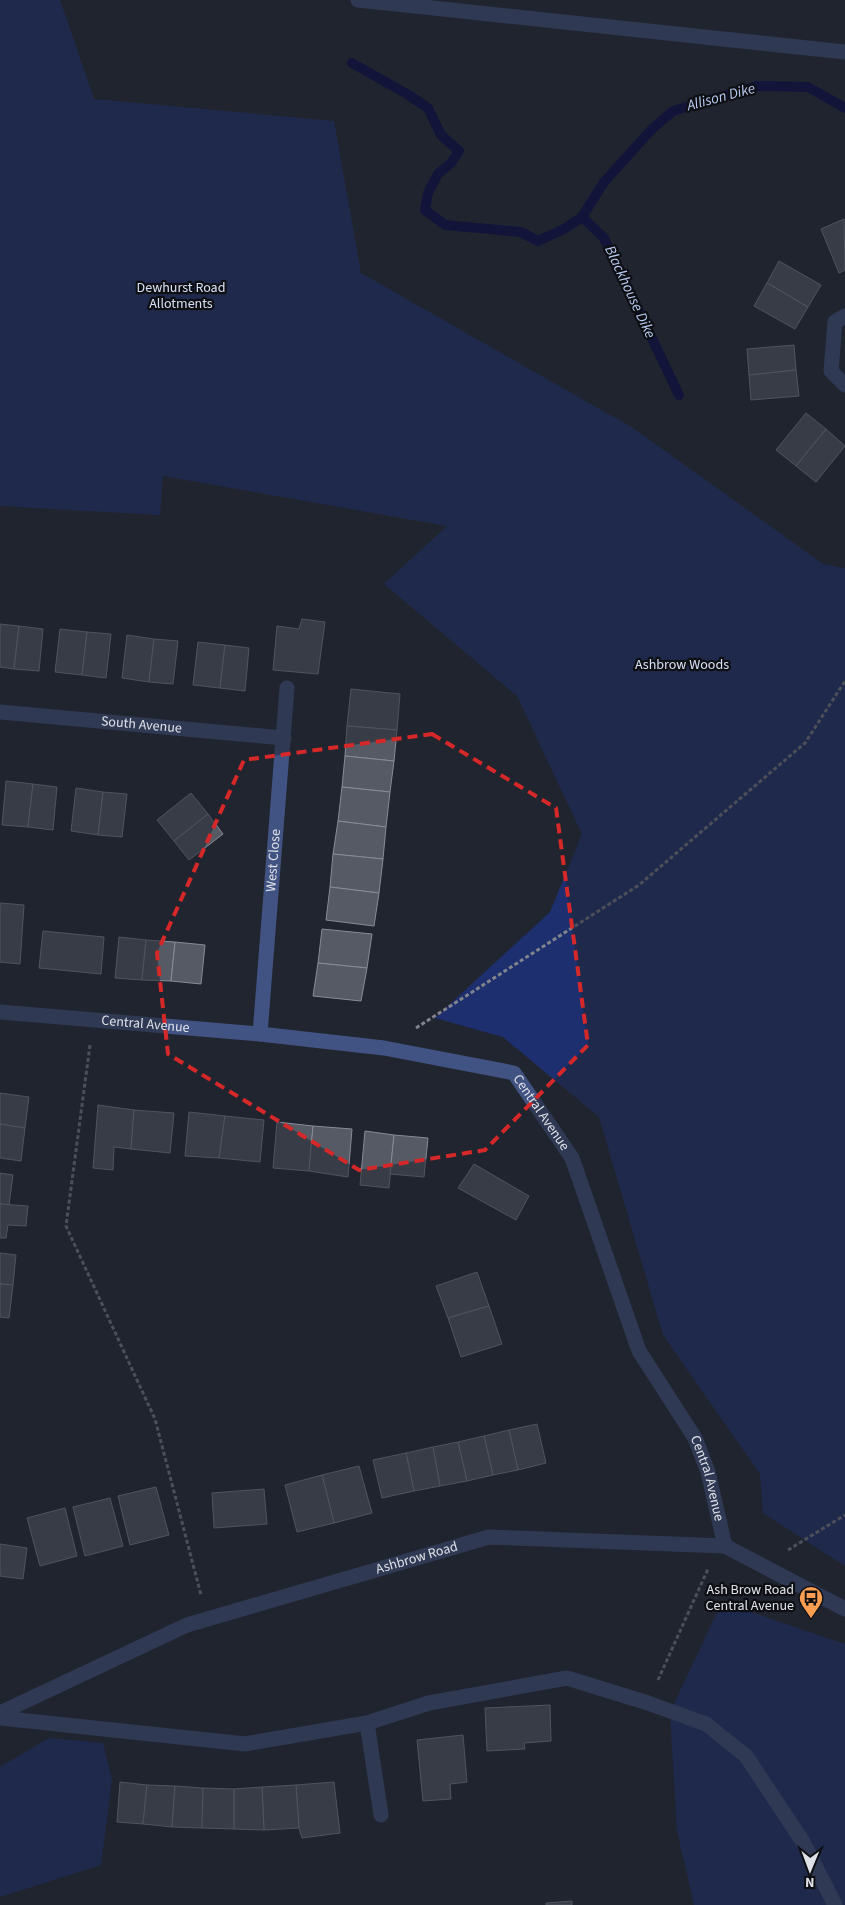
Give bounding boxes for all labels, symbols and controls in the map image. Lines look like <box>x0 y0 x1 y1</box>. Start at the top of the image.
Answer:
water label: Allison Dike <box>684 78 757 116</box>
water label: Blackhouse Dike <box>599 242 661 342</box>
park label: Dewhurst Road Allotments <box>137 278 225 314</box>
park label: Ashbrow Woods <box>635 655 729 675</box>
street label: South Avenue <box>100 711 183 739</box>
street label: West Close <box>261 828 286 893</box>
street label: Central Avenue <box>101 1011 190 1038</box>
street label: Central Avenue <box>508 1070 574 1155</box>
street label: Central Avenue <box>685 1433 729 1523</box>
street label: Ashbrow Road <box>373 1537 460 1579</box>
place label: Ash Brow Road Central Avenue <box>706 1580 794 1616</box>
bus stop icon: Ash Brow Road Central Avenue <box>798 1585 824 1619</box>
north arrow <box>785 1845 835 1895</box>
text: N <box>805 1872 815 1892</box>

